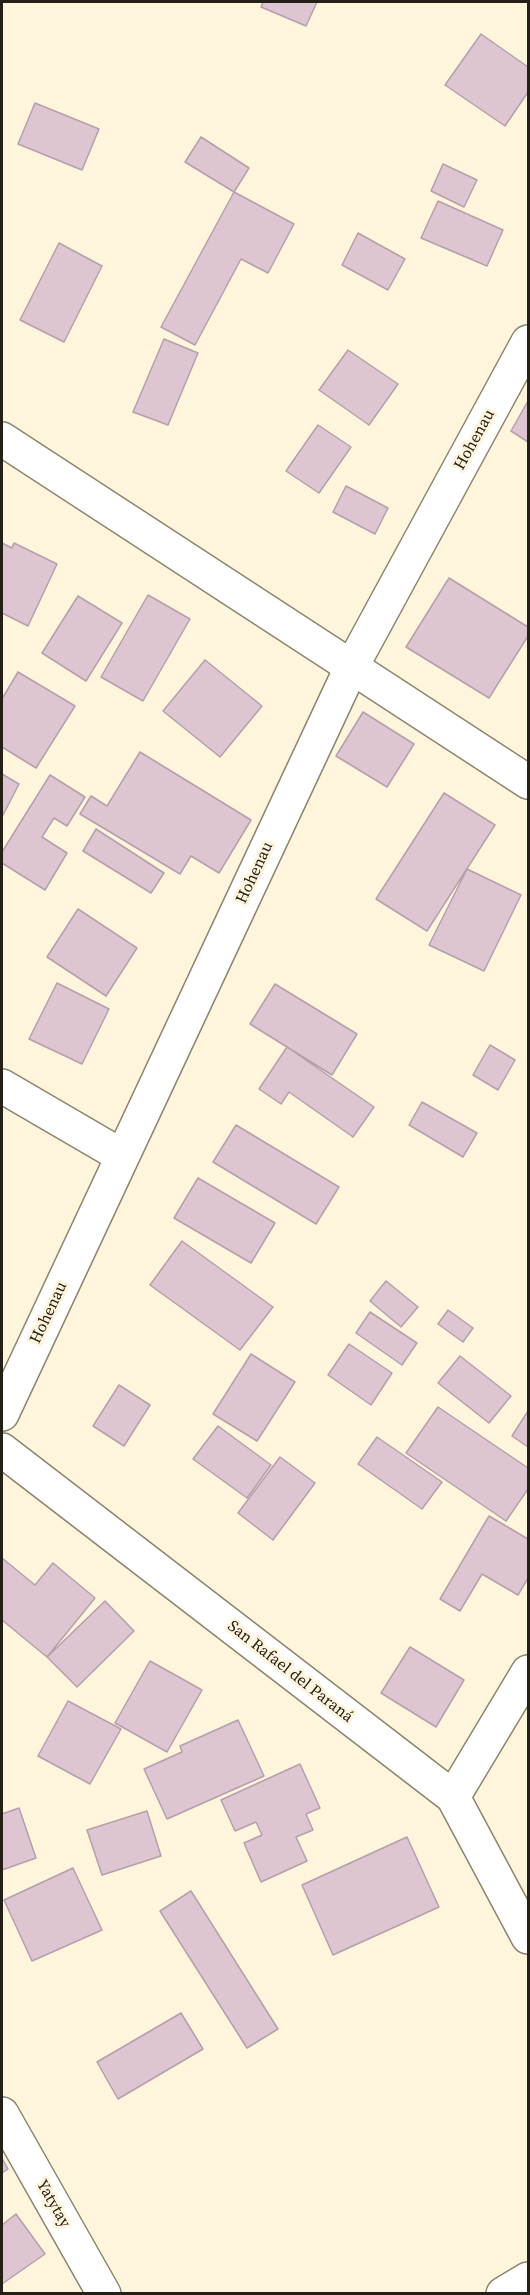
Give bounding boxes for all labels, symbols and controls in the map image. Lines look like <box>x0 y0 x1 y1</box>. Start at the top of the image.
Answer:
street label: Hohenau <box>451 407 499 473</box>
street label: Hohenau <box>232 839 278 907</box>
street label: Hohenau <box>26 1279 72 1347</box>
street label: San Rafael del Paraná <box>223 1617 357 1727</box>
street label: Yatytay <box>32 2177 74 2231</box>

